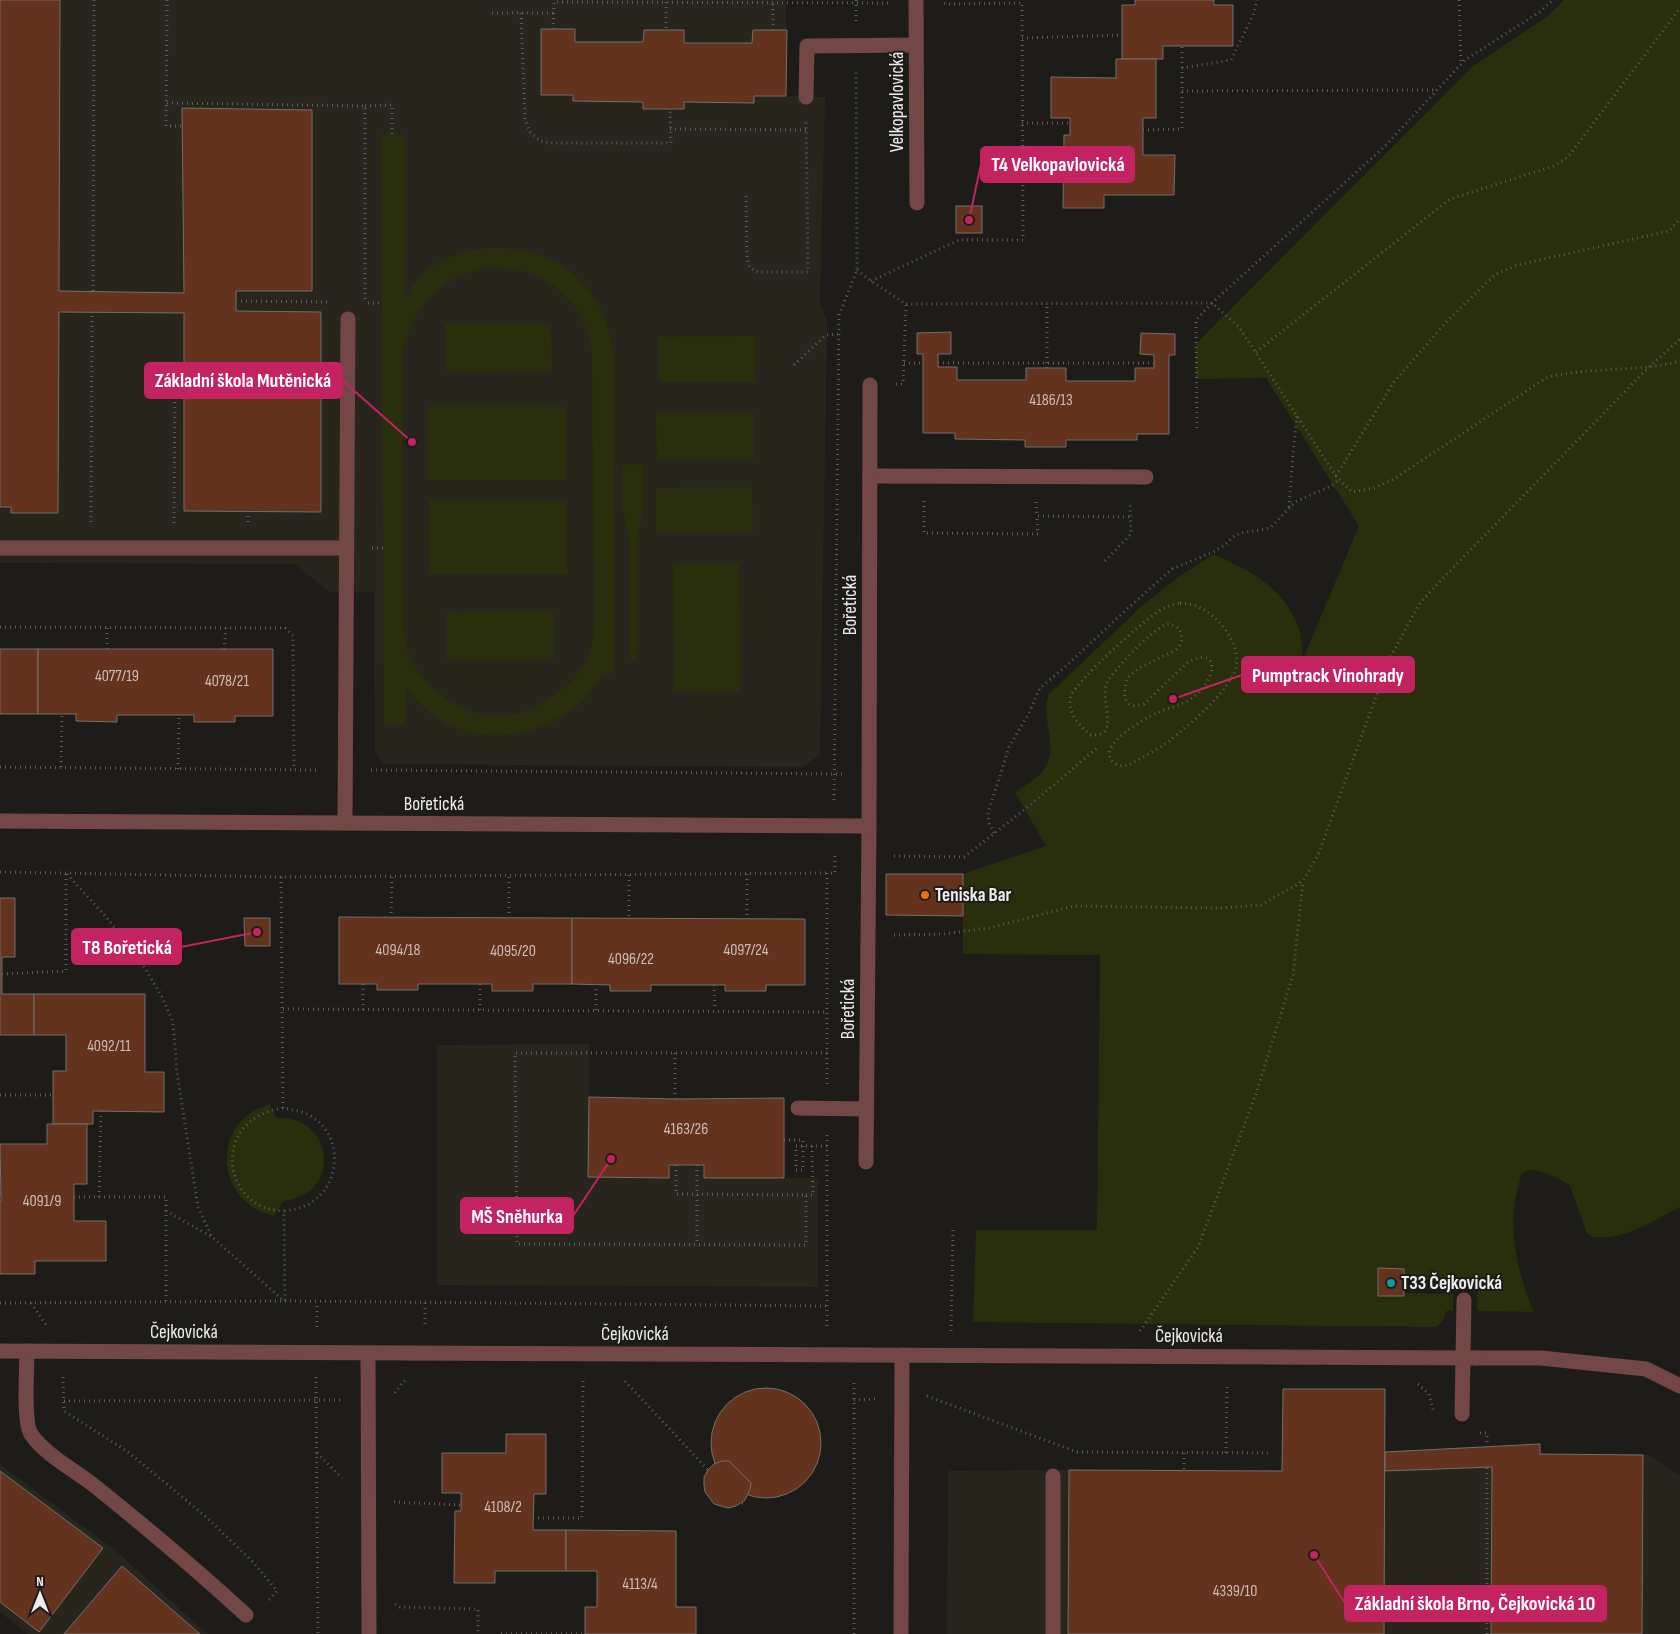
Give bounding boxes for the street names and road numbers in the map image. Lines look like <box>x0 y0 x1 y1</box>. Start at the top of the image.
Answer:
street label: Velkopavlovická <box>886 52 909 152</box>
street label: Bořetická <box>839 575 862 635</box>
street label: Bořetická <box>404 793 464 816</box>
street label: Bořetická <box>837 979 860 1039</box>
street label: Čejkovická <box>150 1321 218 1344</box>
street label: Čejkovická <box>601 1323 669 1346</box>
street label: Čejkovická <box>1155 1325 1223 1348</box>

